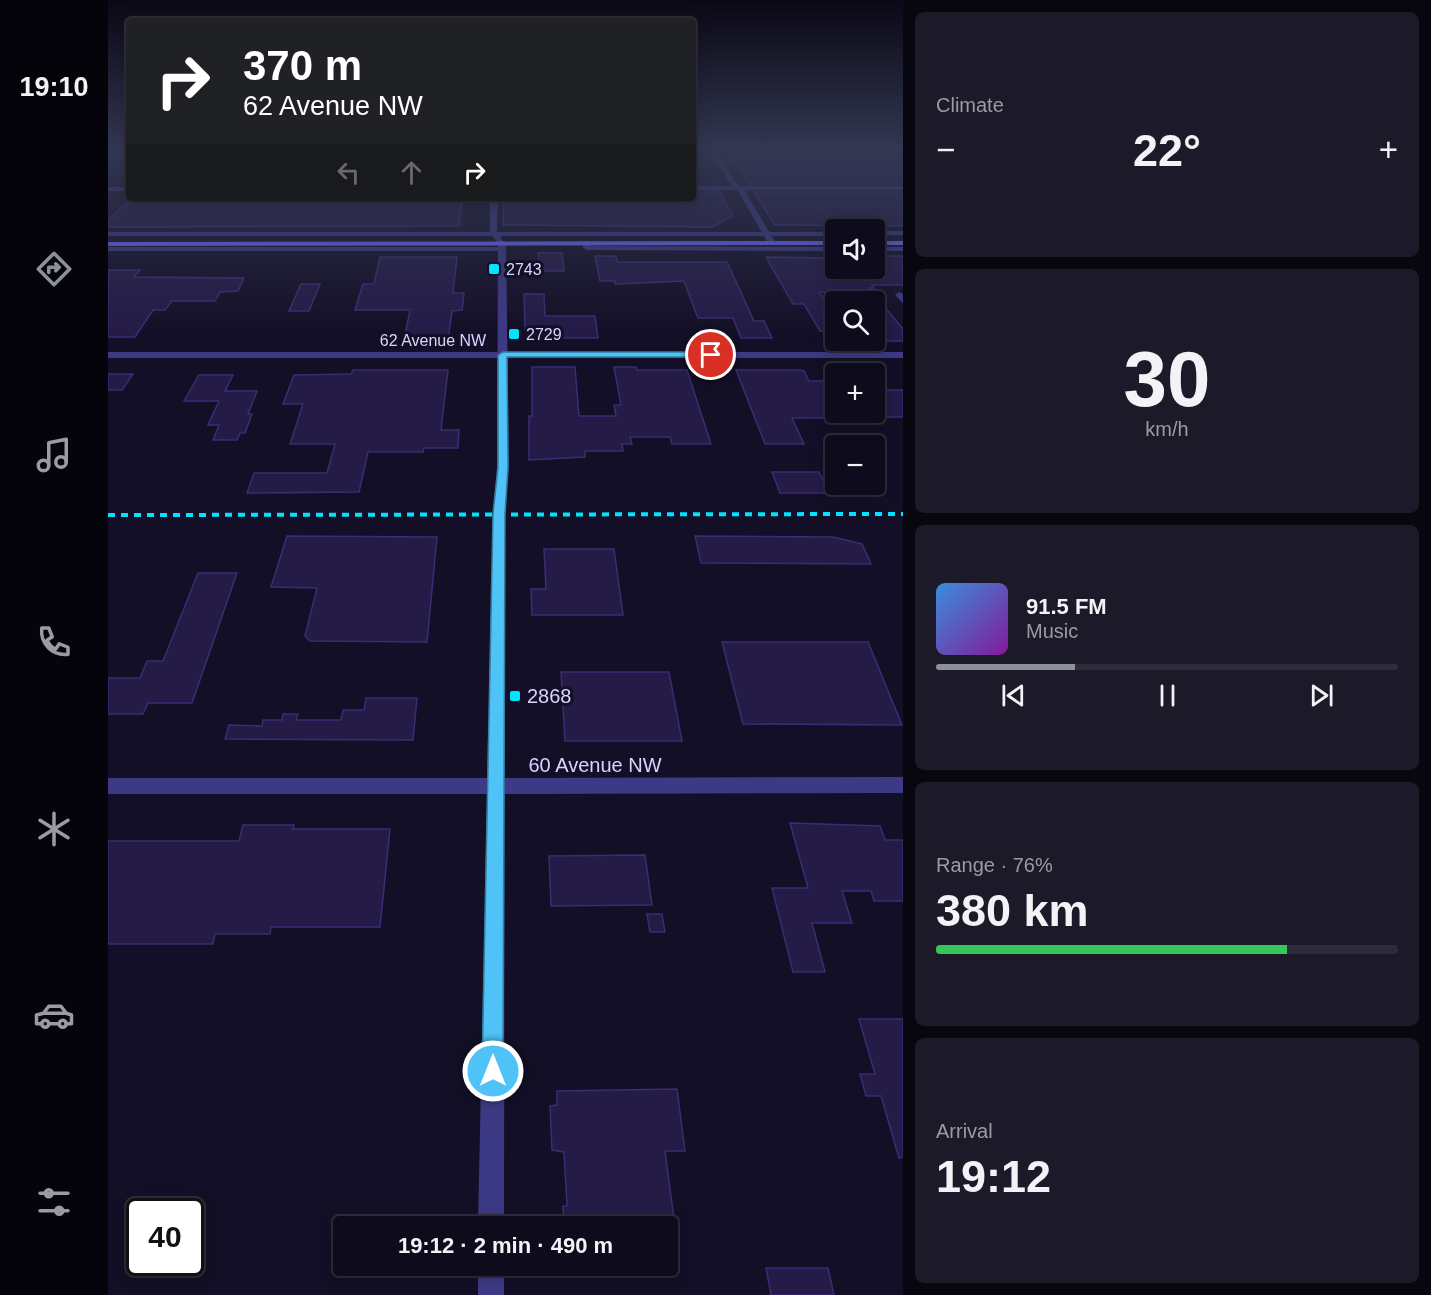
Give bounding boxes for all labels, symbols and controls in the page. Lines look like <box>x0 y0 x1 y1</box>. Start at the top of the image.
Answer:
icon: right <box>144 42 222 120</box>
text: 370 m <box>243 42 362 89</box>
text: 19:10 <box>19 72 89 102</box>
text: 62 Avenue NW <box>243 91 423 121</box>
text: Climate <box>936 94 1004 116</box>
text: 22° <box>1133 125 1201 176</box>
text: − <box>936 131 955 168</box>
text: + <box>1379 131 1398 168</box>
icon: left <box>332 156 365 189</box>
icon: ahead <box>395 156 428 189</box>
icon: right <box>458 156 491 189</box>
map controls <box>825 219 885 495</box>
button: sound <box>825 219 885 279</box>
icon: directions <box>33 248 75 290</box>
place label: 2743 <box>506 261 542 278</box>
marker: 2743 <box>487 262 501 276</box>
button: search <box>825 291 885 351</box>
place label: 2729 <box>526 326 562 343</box>
marker: 2729 <box>507 327 521 341</box>
pin <box>685 329 736 380</box>
street label: 62 Avenue NW <box>380 332 487 349</box>
text: 30 <box>1124 335 1210 423</box>
icon: arrive <box>694 338 727 371</box>
button: + <box>825 363 885 423</box>
text: km/h <box>1145 418 1189 440</box>
icon: music <box>33 434 75 476</box>
button: − <box>825 435 885 495</box>
text: 91.5 FM <box>1026 594 1107 619</box>
text: Music <box>1026 620 1078 642</box>
icon: phone <box>33 621 75 663</box>
icon: previous <box>997 679 1030 712</box>
icon: pause <box>1151 679 1184 712</box>
icon: next <box>1305 679 1338 712</box>
place label: 2868 <box>527 685 572 707</box>
marker: 2868 <box>508 689 522 703</box>
street label: 60 Avenue NW <box>528 754 662 776</box>
icon: climate <box>33 808 75 850</box>
text: Range · 76% <box>936 854 1053 876</box>
text: 380 km <box>936 885 1089 936</box>
icon: car <box>33 994 75 1036</box>
position arrow <box>461 1039 525 1103</box>
text: Arrival <box>936 1120 993 1142</box>
text: 19:12 <box>936 1151 1051 1202</box>
icon: filters <box>33 1181 75 1223</box>
speed limit sign: 40 <box>126 1198 204 1276</box>
text: 19:12 · 2 min · 490 m <box>398 1233 613 1258</box>

